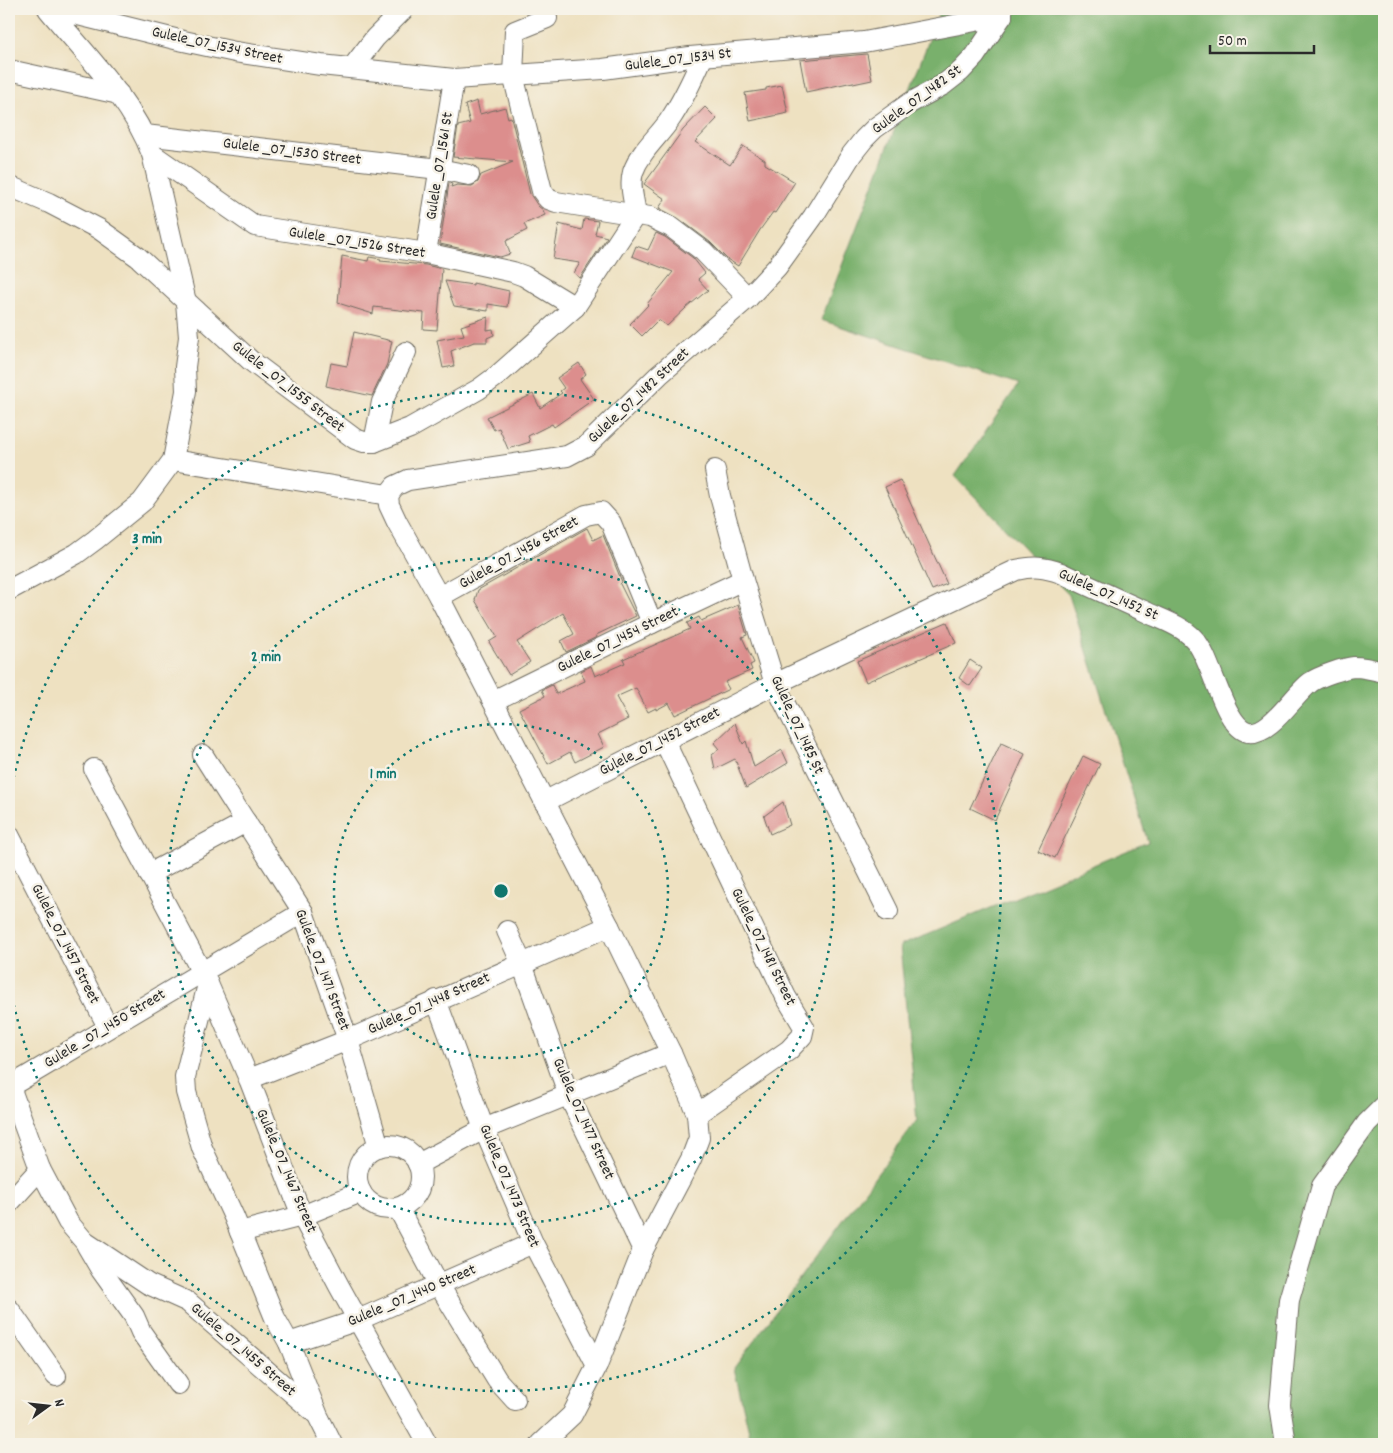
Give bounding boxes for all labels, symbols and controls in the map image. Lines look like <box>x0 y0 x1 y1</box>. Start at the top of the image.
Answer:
street label: Gulele_07_1534 Street <box>149 21 285 71</box>
scale bar <box>1210 22 1314 54</box>
text: 50 m <box>1218 31 1247 53</box>
street label: Gulele_07_1534 St <box>623 42 733 78</box>
street label: Gulele_07_1482 St <box>867 59 967 141</box>
street label: Gulele _07_1561 St <box>420 111 460 221</box>
street label: Gulele _07_1530 Street <box>222 132 362 172</box>
street label: Gulele _07_1526 Street <box>287 221 427 265</box>
street label: Gulele _07_1555 Street <box>227 335 349 439</box>
street label: Gulele_07_1482 Street <box>583 342 695 449</box>
street label: Gulele_07_1456 Street <box>455 510 583 596</box>
text: 3 min <box>132 529 162 551</box>
street label: Gulele_07_1452 St <box>1054 563 1162 627</box>
street label: Gulele_07_1454 Street <box>553 601 683 679</box>
text: 2 min <box>251 647 281 669</box>
street label: Gulele_07_1485 St <box>764 672 830 778</box>
street label: Gulele_07_1452 Street <box>595 702 725 782</box>
text: 1 min <box>370 764 396 786</box>
street label: Gulele_07_1457 Street <box>25 880 105 1008</box>
centre of rings <box>492 882 510 900</box>
street label: Gulele_07_1481 Street <box>724 884 802 1010</box>
street label: Gulele_07_1471 Street <box>288 906 356 1034</box>
street label: Gulele_07_1448 Street <box>364 967 494 1041</box>
street label: Gulele _07_1450 Street <box>40 983 170 1075</box>
street label: Gulele_07_1477 Street <box>546 1055 620 1184</box>
street label: Gulele_07_1467 Street <box>250 1105 323 1237</box>
street label: Gulele_07_1473 Street <box>473 1121 545 1251</box>
street label: Gulele _07_1440 Street <box>344 1258 480 1333</box>
street label: Gulele_07_1455 Street <box>185 1298 301 1403</box>
north arrow <box>22 1380 72 1430</box>
text: N <box>48 1397 69 1409</box>

